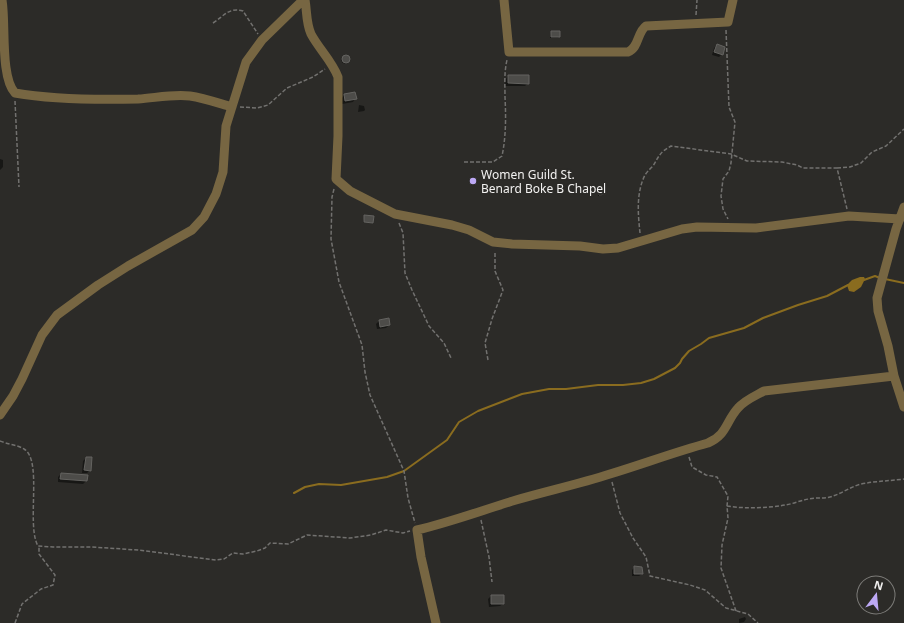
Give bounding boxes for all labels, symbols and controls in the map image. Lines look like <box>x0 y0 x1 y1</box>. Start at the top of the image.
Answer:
place label: Women Guild St. Benard Boke B Chapel <box>481 166 606 197</box>
marker: Women Guild St. Benard Boke B Chapel <box>468 176 478 186</box>
north arrow <box>856 575 896 615</box>
text: N <box>873 576 885 593</box>

